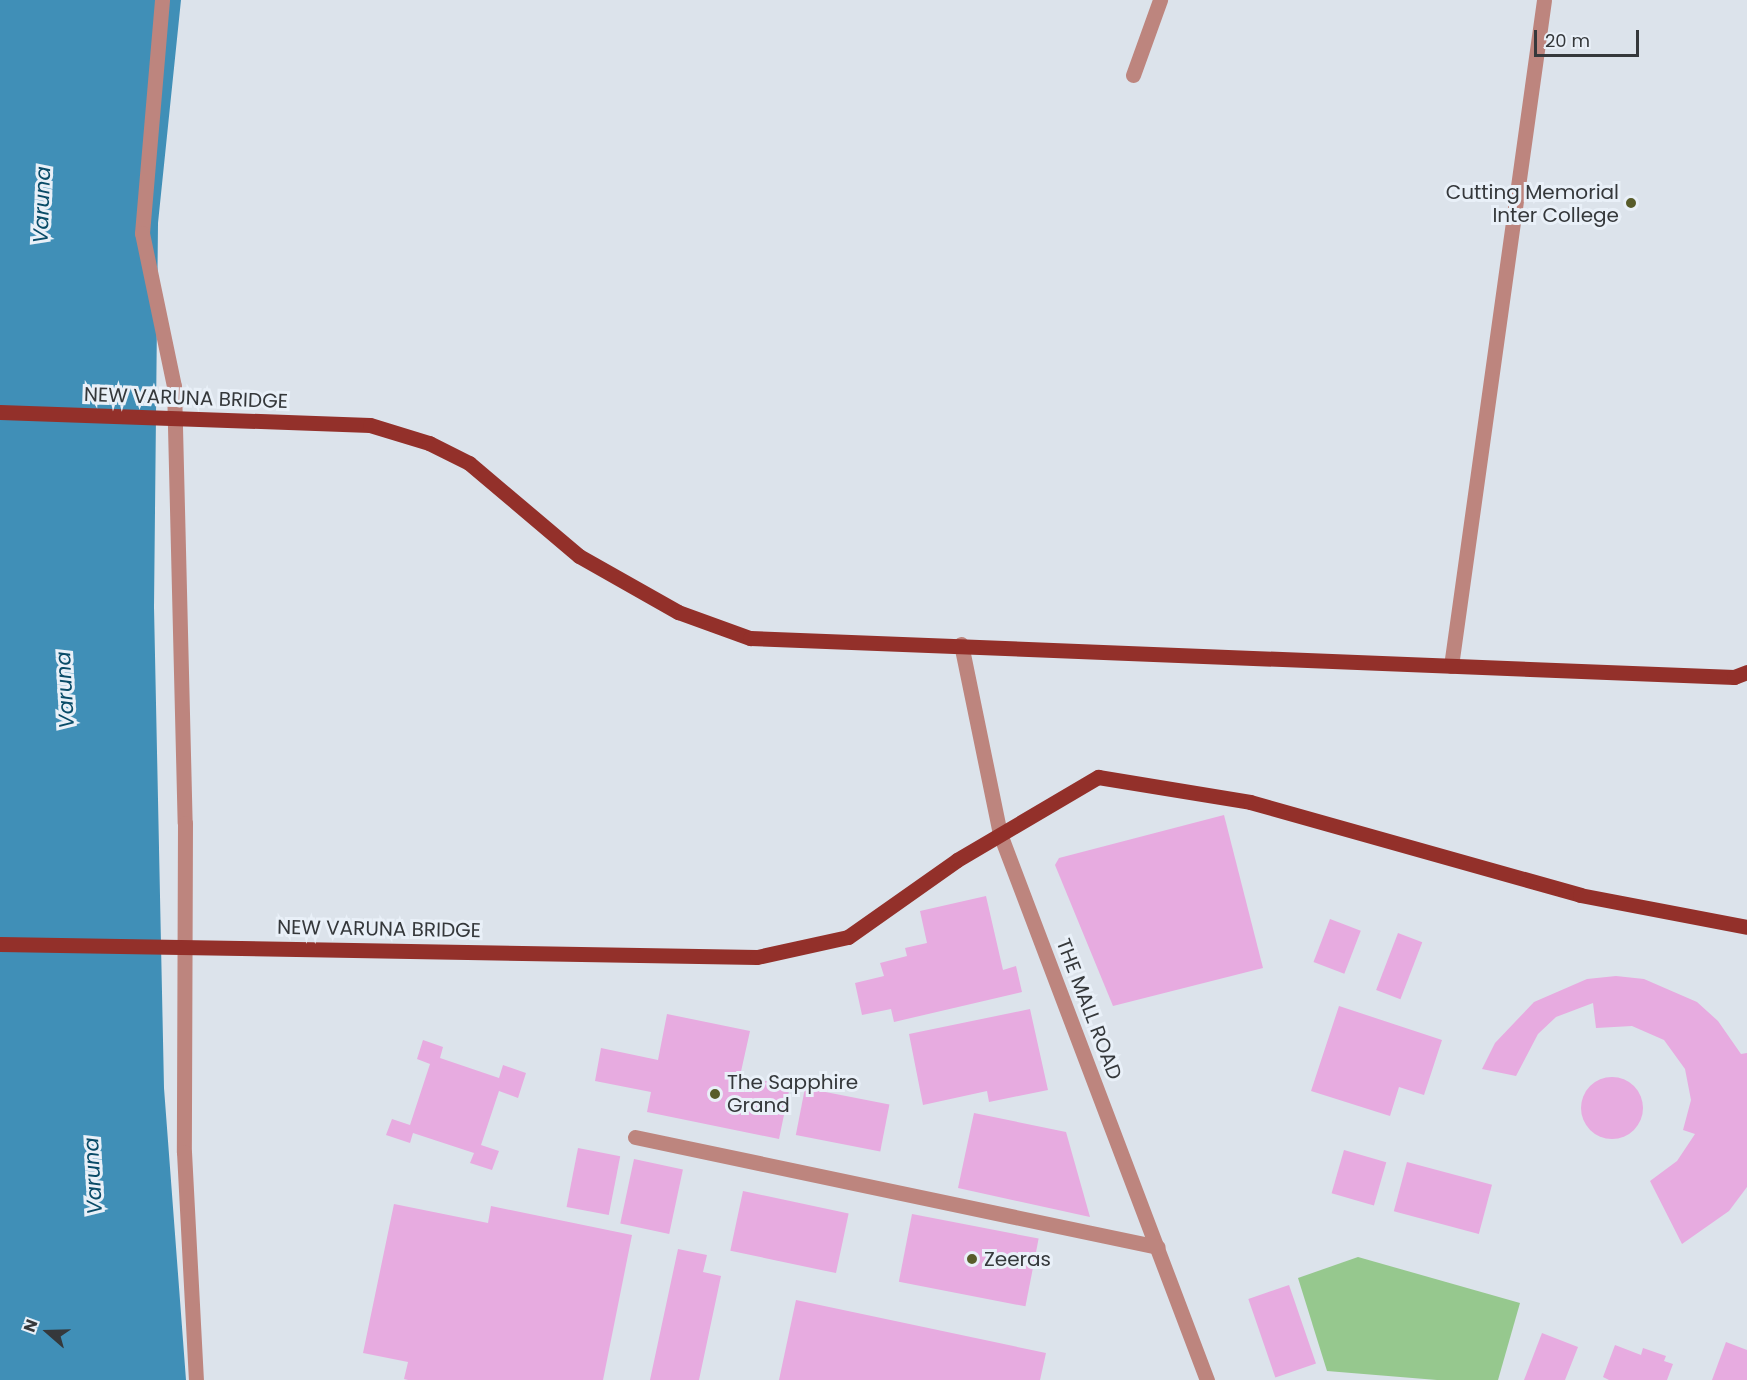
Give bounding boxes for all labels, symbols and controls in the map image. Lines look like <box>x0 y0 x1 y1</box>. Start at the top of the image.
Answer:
scale bar <box>1537 18 1642 56</box>
text: 20 m <box>1545 28 1590 53</box>
water label: Varuna <box>28 166 56 244</box>
place label: Cutting Memorial Inter College <box>1446 180 1619 227</box>
marker: Cutting Memorial Inter College <box>1624 196 1638 210</box>
street label: NEW VARUNA BRIDGE <box>84 382 288 414</box>
water label: Varuna <box>50 651 80 729</box>
street label: NEW VARUNA BRIDGE <box>277 915 481 943</box>
street label: THE MALL ROAD <box>1051 935 1127 1083</box>
place label: The Sapphire Grand <box>727 1070 858 1117</box>
marker: The Sapphire Grand <box>708 1087 722 1101</box>
water label: Varuna <box>78 1137 108 1215</box>
place label: Zeeras <box>984 1247 1051 1271</box>
marker: Zeeras <box>965 1252 979 1266</box>
north arrow <box>18 1302 78 1362</box>
text: N <box>18 1316 43 1335</box>

